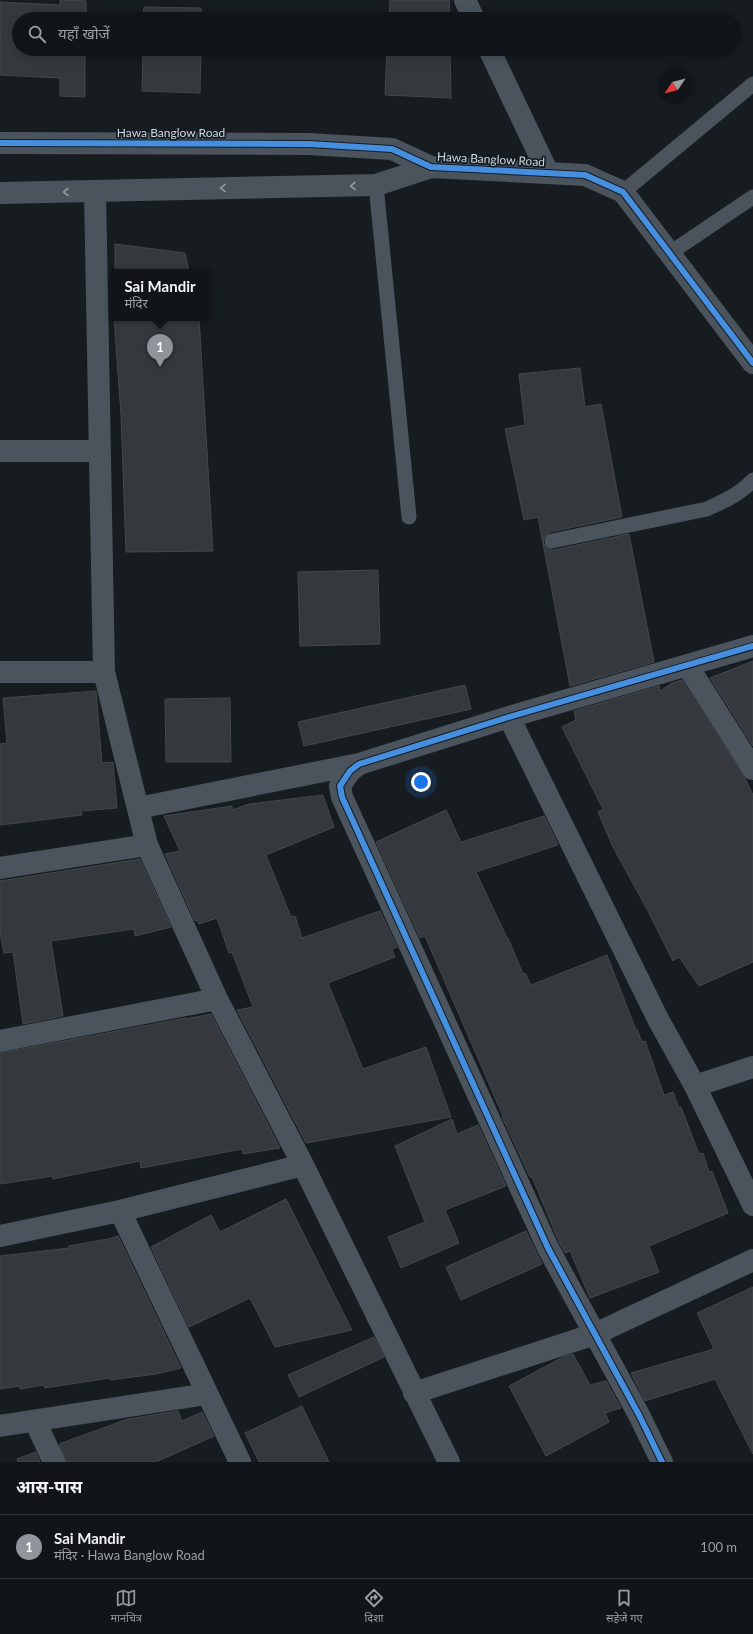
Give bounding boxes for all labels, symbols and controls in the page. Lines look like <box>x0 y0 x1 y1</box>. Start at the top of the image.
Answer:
search box <box>12 12 741 56</box>
icon: search <box>26 23 48 45</box>
text: यहाँ खोजें <box>58 24 110 42</box>
north arrow <box>657 68 693 104</box>
street label: Hawa Banglow Road <box>117 125 225 140</box>
street label: Hawa Banglow Road <box>437 149 545 169</box>
one-way arrow <box>350 182 356 190</box>
one-way arrow <box>220 184 226 193</box>
one-way arrow <box>63 187 69 196</box>
popup <box>110 269 210 321</box>
text: Sai Mandir <box>124 277 196 295</box>
text: मंदिर <box>124 295 148 311</box>
pin: 1 <box>147 334 173 367</box>
your location <box>411 772 431 792</box>
text: आस-पास <box>16 1476 82 1497</box>
text: Sai Mandir <box>54 1529 125 1547</box>
text: 1 <box>25 1539 33 1555</box>
text: 100 m <box>700 1539 737 1555</box>
text: मंदिर · Hawa Banglow Road <box>54 1547 205 1563</box>
tab: मानचित्र <box>111 1587 142 1626</box>
tab: दिशा <box>363 1587 385 1626</box>
tab: सहेजे गए <box>606 1587 642 1626</box>

